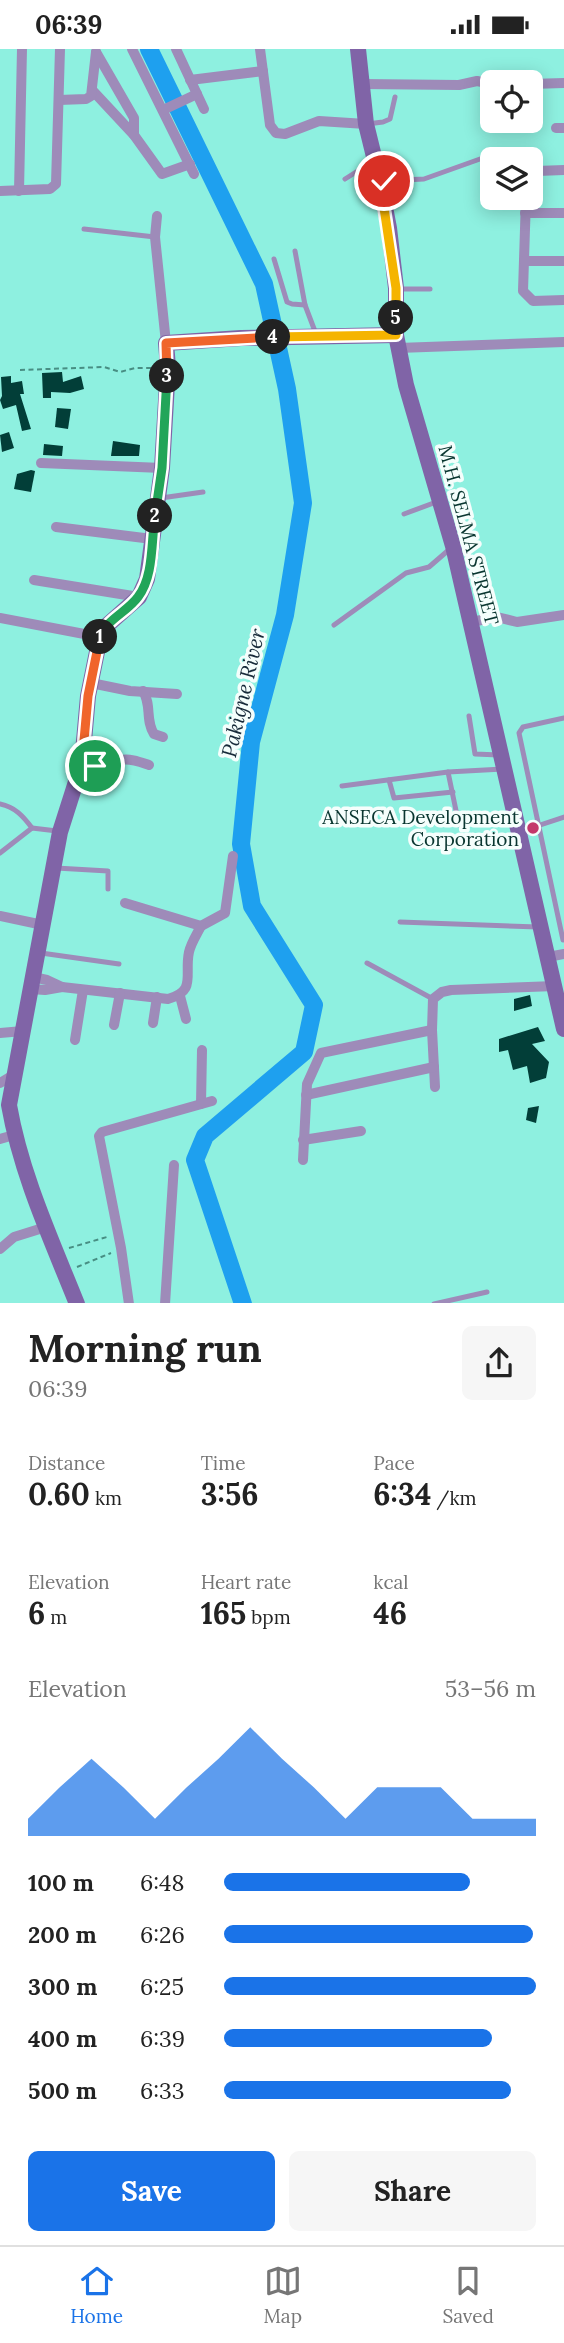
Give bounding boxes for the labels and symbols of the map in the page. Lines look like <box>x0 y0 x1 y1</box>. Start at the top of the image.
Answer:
pin <box>354 151 414 211</box>
pin: 5 <box>378 301 414 335</box>
pin: 4 <box>256 319 290 355</box>
pin: 3 <box>150 359 184 393</box>
street label: M.H. SELMA STREET <box>433 442 505 628</box>
pin: 2 <box>138 498 172 533</box>
pin: 1 <box>82 619 118 655</box>
water label: Pakigne River <box>215 626 271 760</box>
pin <box>65 736 125 796</box>
place label: ANSECA Development Corporation <box>321 805 520 851</box>
marker: ANSECA Development Corporation <box>525 820 541 836</box>

